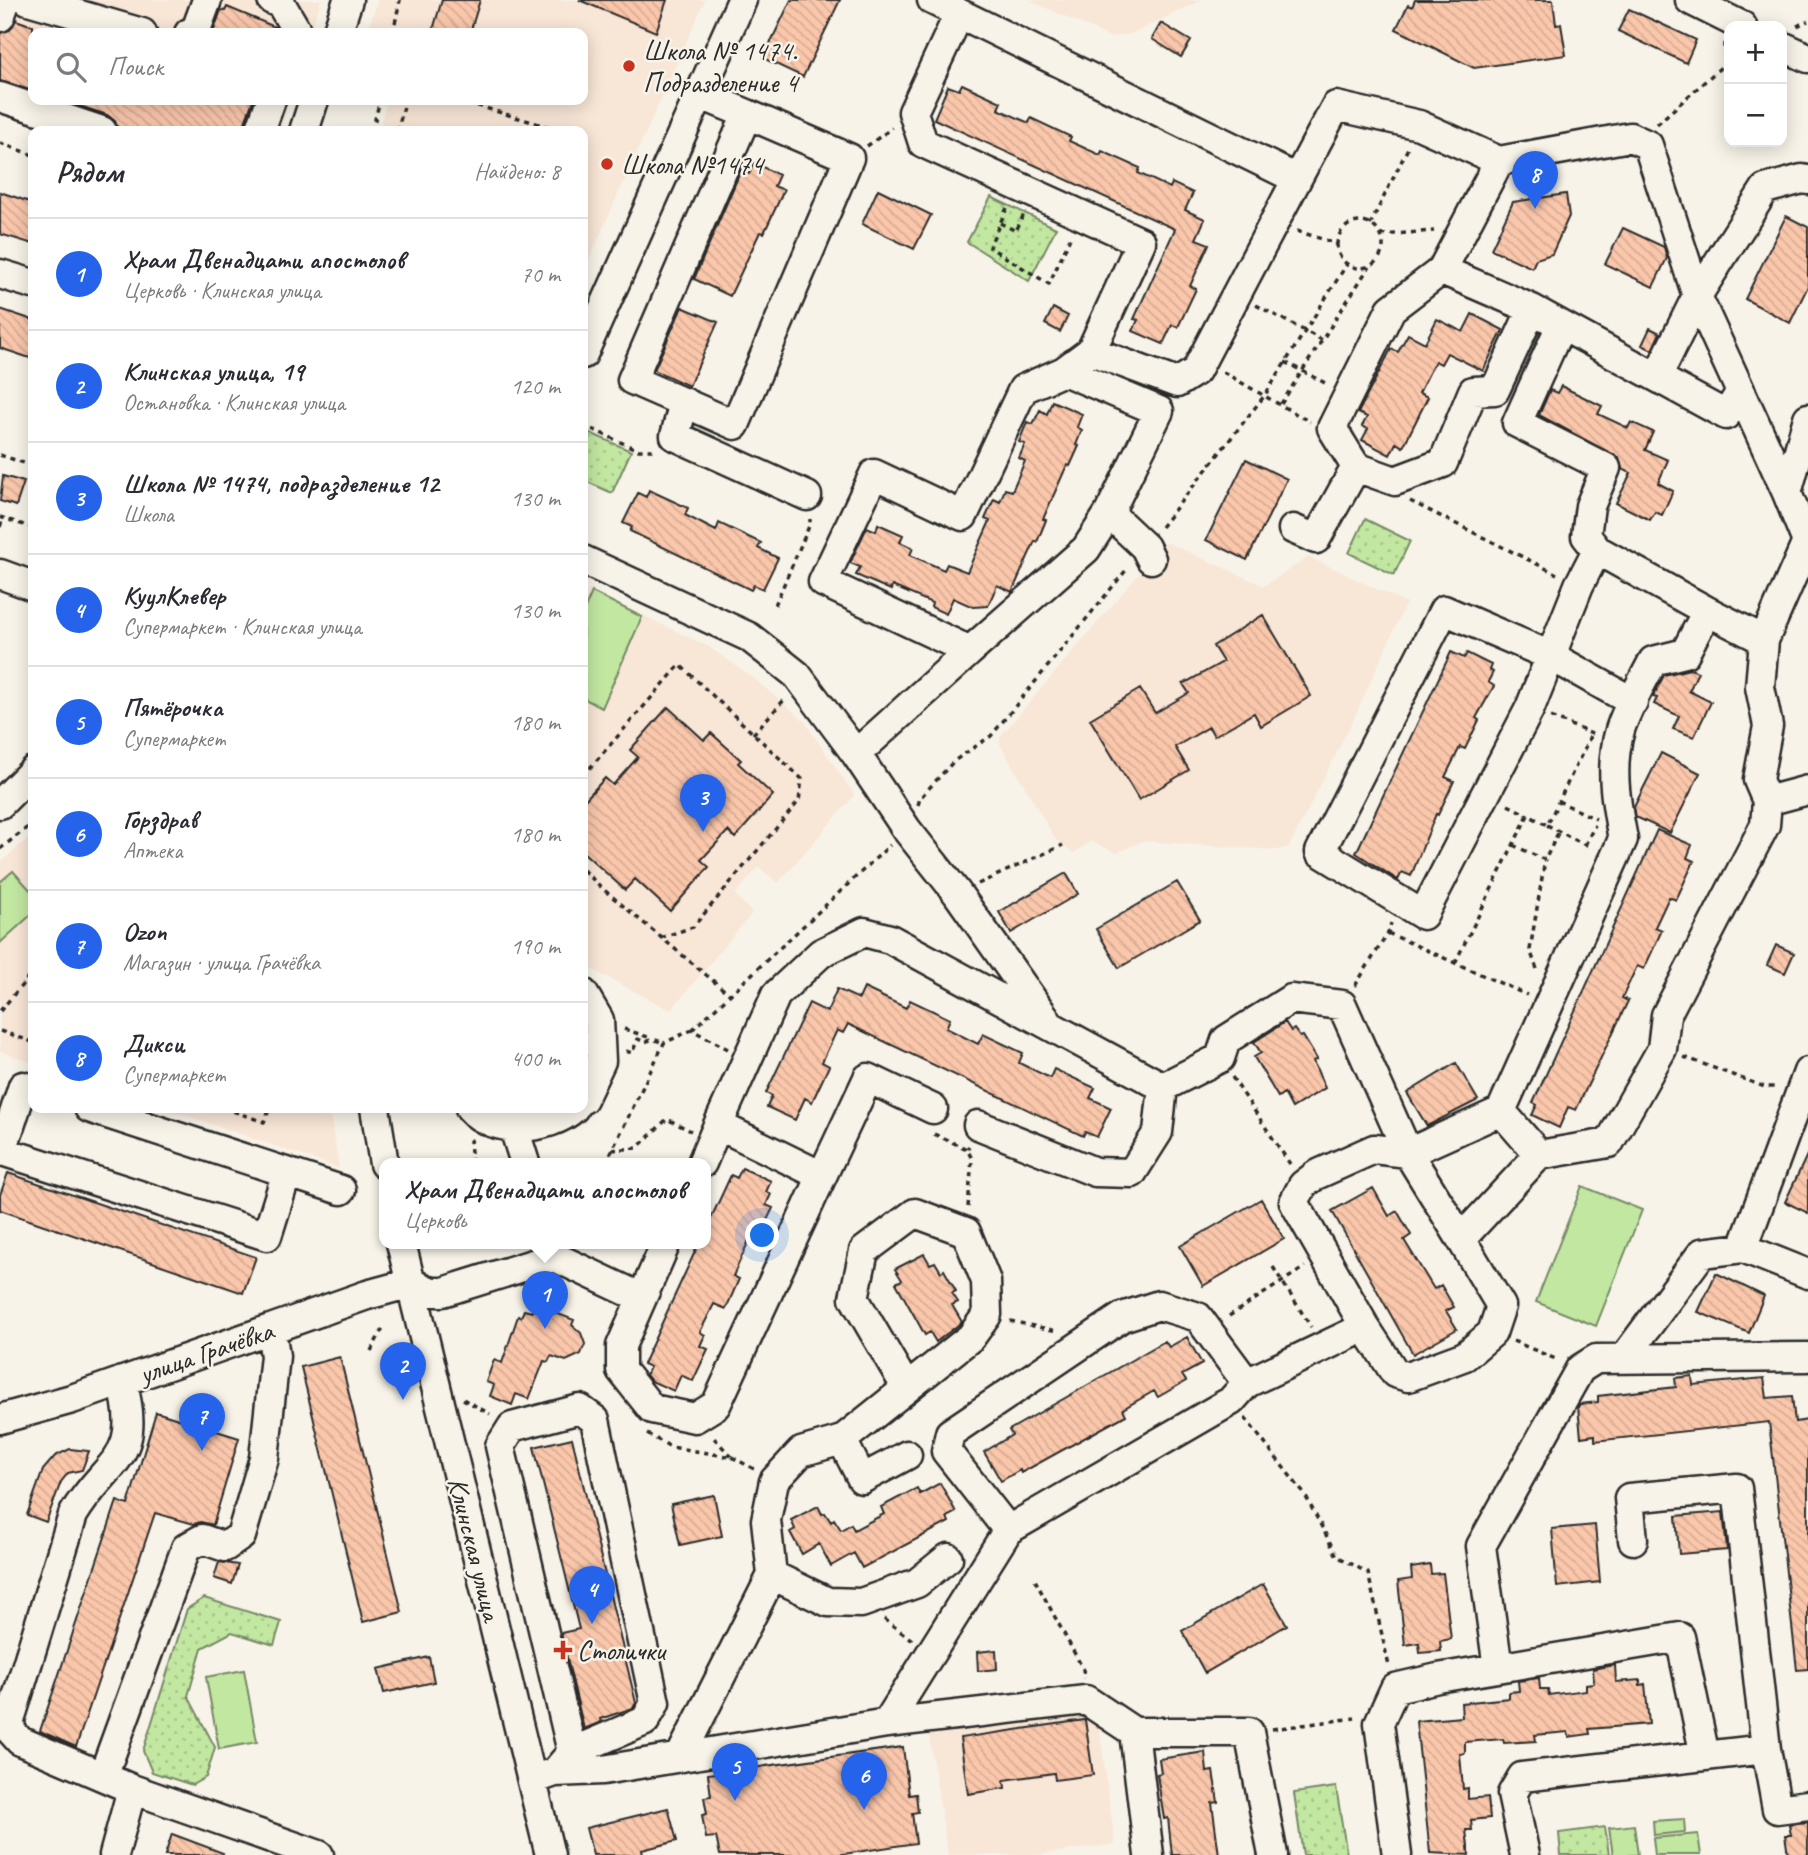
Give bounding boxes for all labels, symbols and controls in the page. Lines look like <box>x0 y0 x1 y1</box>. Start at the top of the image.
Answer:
map controls <box>1724 21 1787 147</box>
button: + <box>1724 21 1787 84</box>
search box <box>28 28 588 105</box>
place label: Школа № 1474. Подразделение 4 <box>643 33 800 100</box>
icon: search <box>52 48 90 86</box>
text: Поиск <box>108 50 163 83</box>
marker: Школа № 1474. Подразделение 4 <box>621 58 637 74</box>
button: − <box>1724 84 1787 147</box>
place label: Школа №1474 <box>621 147 765 182</box>
pin: 8 <box>1512 151 1558 209</box>
text: Рядом <box>56 153 123 191</box>
marker: Школа №1474 <box>599 156 615 172</box>
text: Найдено: 8 <box>474 157 560 186</box>
text: Храм Двенадцати апостолов <box>123 243 404 276</box>
text: 1 <box>74 260 84 289</box>
text: 70 m <box>521 260 560 289</box>
text: Церковь · Клинская улица <box>123 276 321 305</box>
text: Клинская улица, 19 <box>123 355 304 388</box>
text: 2 <box>74 372 84 401</box>
text: 120 m <box>511 372 560 401</box>
text: Остановка · Клинская улица <box>123 388 345 417</box>
text: Школа № 1474, подразделение 12 <box>123 467 439 500</box>
text: 3 <box>74 484 84 513</box>
text: 130 m <box>511 484 560 513</box>
text: Школа <box>123 500 174 529</box>
text: КуулКлевер <box>123 579 225 612</box>
text: 4 <box>74 596 84 625</box>
text: 130 m <box>511 596 560 625</box>
text: Супермаркет · Клинская улица <box>123 612 362 641</box>
text: Пятёрочка <box>123 691 223 724</box>
text: 5 <box>74 708 84 737</box>
text: 180 m <box>511 708 560 737</box>
text: Супермаркет <box>123 724 226 753</box>
pin: 3 <box>680 774 726 832</box>
text: Горздрав <box>123 803 197 836</box>
text: 6 <box>74 820 84 849</box>
text: 180 m <box>511 820 560 849</box>
text: Аптека <box>123 836 182 865</box>
text: Ozon <box>123 915 166 948</box>
text: 7 <box>74 932 84 961</box>
text: 190 m <box>511 932 560 961</box>
text: Магазин · улица Грачёвка <box>123 948 320 977</box>
text: Дикси <box>123 1027 185 1060</box>
text: 8 <box>74 1044 84 1073</box>
text: 400 m <box>511 1044 560 1073</box>
text: Супермаркет <box>123 1060 226 1089</box>
popup <box>379 1158 711 1249</box>
text: Храм Двенадцати апостолов <box>404 1173 686 1206</box>
text: Церковь <box>404 1206 466 1235</box>
your location <box>745 1218 779 1252</box>
pin: 1 <box>522 1271 568 1329</box>
street label: улица Грачёвка <box>133 1312 279 1392</box>
pin: 2 <box>380 1342 426 1400</box>
pin: 7 <box>179 1393 225 1451</box>
street label: Клинская улица <box>440 1474 510 1627</box>
pin: 4 <box>569 1566 615 1624</box>
place label: Столички <box>577 1633 668 1668</box>
marker: Столички <box>555 1642 571 1658</box>
pin: 5 <box>712 1743 758 1801</box>
pin: 6 <box>841 1752 887 1810</box>

